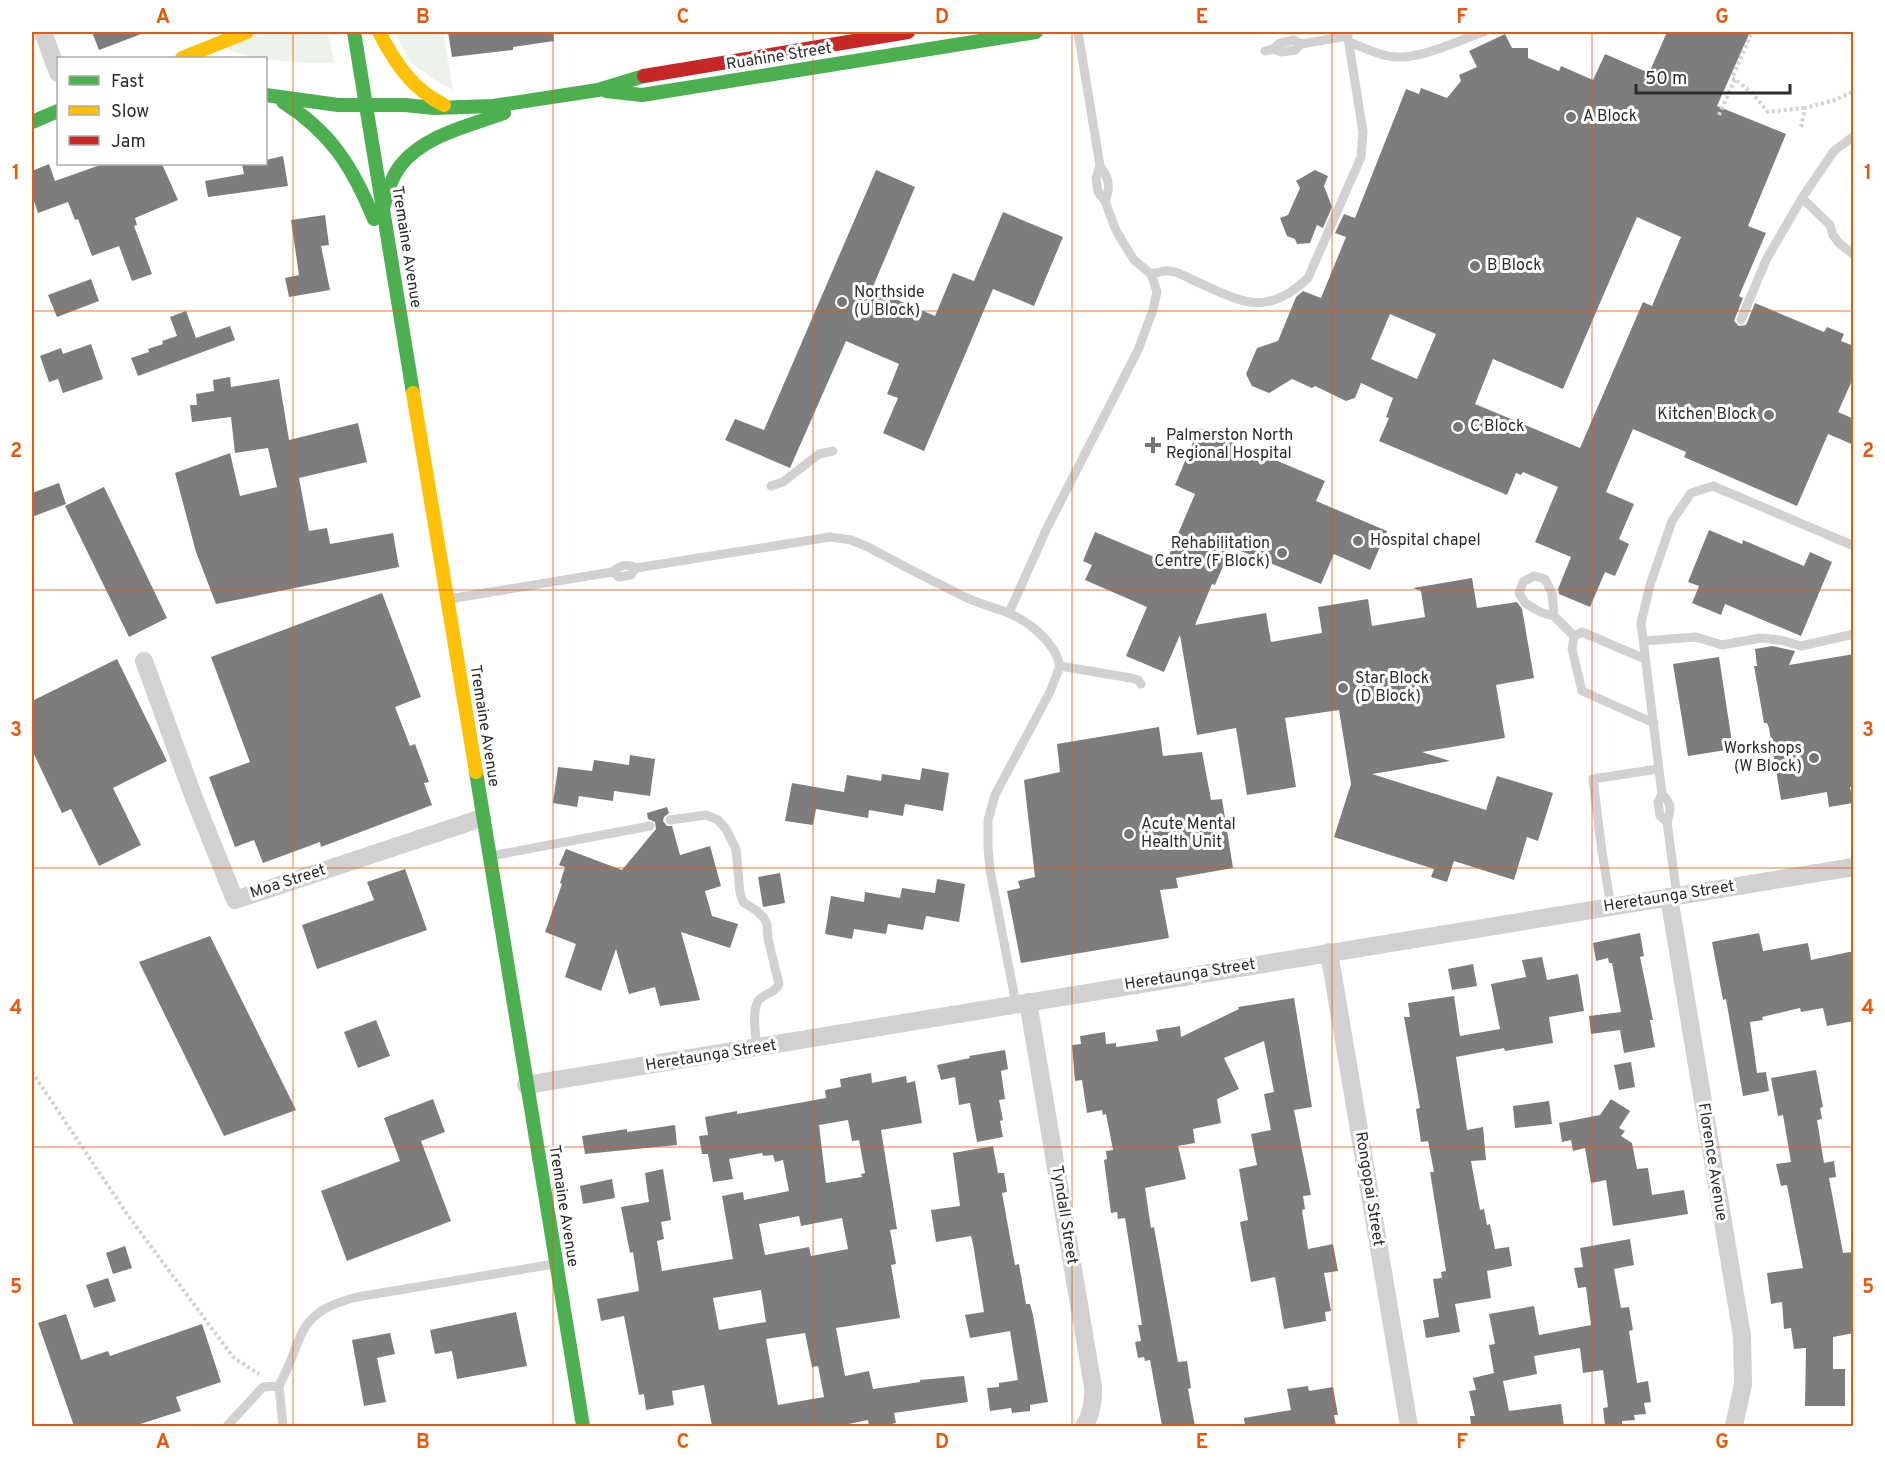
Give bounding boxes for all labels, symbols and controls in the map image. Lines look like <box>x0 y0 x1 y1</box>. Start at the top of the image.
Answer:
text: A <box>156 5 170 31</box>
text: B <box>416 5 430 31</box>
text: C <box>677 5 689 31</box>
text: D <box>935 5 949 31</box>
text: E <box>1196 5 1208 31</box>
text: F <box>1456 5 1468 31</box>
text: G <box>1715 5 1729 31</box>
street label: Ruahine Street <box>725 39 833 75</box>
legend <box>57 57 267 165</box>
scale bar <box>1636 57 1790 95</box>
text: 50 m <box>1645 68 1687 91</box>
text: Fast <box>111 71 144 94</box>
text: Slow <box>111 101 149 124</box>
place label: A Block <box>1583 107 1637 127</box>
marker: A Block <box>1564 110 1578 124</box>
text: Jam <box>111 131 146 154</box>
text: 1 <box>12 161 20 187</box>
text: 1 <box>1864 161 1872 187</box>
street label: Tremaine Avenue <box>386 185 426 309</box>
place label: B Block <box>1487 256 1542 276</box>
marker: B Block <box>1468 259 1482 273</box>
place label: Northside (U Block) <box>854 283 925 321</box>
marker: Northside (U Block) <box>835 295 849 309</box>
place label: Kitchen Block <box>1657 405 1757 425</box>
marker: Kitchen Block <box>1762 408 1776 422</box>
place label: C Block <box>1470 417 1524 437</box>
marker: C Block <box>1451 420 1465 434</box>
place label: Palmerston North Regional Hospital <box>1166 426 1293 464</box>
marker: Palmerston North Regional Hospital <box>1144 436 1162 454</box>
text: 2 <box>10 439 22 465</box>
text: 2 <box>1862 439 1874 465</box>
place label: Hospital chapel <box>1370 531 1481 551</box>
place label: Rehabilitation Centre (F Block) <box>1154 534 1270 572</box>
marker: Hospital chapel <box>1351 534 1365 548</box>
marker: Rehabilitation Centre (F Block) <box>1275 546 1289 560</box>
street label: Tremaine Avenue <box>464 664 504 788</box>
place label: Star Block (D Block) <box>1355 669 1429 707</box>
marker: Star Block (D Block) <box>1336 681 1350 695</box>
text: 3 <box>10 718 22 744</box>
text: 3 <box>1862 718 1874 744</box>
place label: Workshops (W Block) <box>1724 739 1802 777</box>
marker: Workshops (W Block) <box>1807 751 1821 765</box>
place label: Acute Mental Health Unit <box>1141 815 1236 853</box>
marker: Acute Mental Health Unit <box>1122 827 1136 841</box>
street label: Moa Street <box>248 860 328 904</box>
street label: Heretaunga Street <box>1602 877 1736 917</box>
street label: Heretaunga Street <box>1123 955 1257 995</box>
text: 4 <box>10 996 22 1022</box>
text: 4 <box>1862 996 1874 1022</box>
street label: Heretaunga Street <box>644 1036 778 1076</box>
street label: Florence Avenue <box>1693 1102 1731 1222</box>
street label: Rongopai Street <box>1350 1130 1388 1248</box>
street label: Tremaine Avenue <box>543 1144 583 1268</box>
street label: Tyndall Street <box>1046 1164 1082 1266</box>
text: 5 <box>10 1275 22 1301</box>
text: 5 <box>1862 1275 1874 1301</box>
text: A <box>156 1430 170 1456</box>
text: B <box>416 1430 430 1456</box>
text: C <box>677 1430 689 1456</box>
text: D <box>935 1430 949 1456</box>
text: E <box>1196 1430 1208 1456</box>
text: F <box>1456 1430 1468 1456</box>
text: G <box>1715 1430 1729 1456</box>

